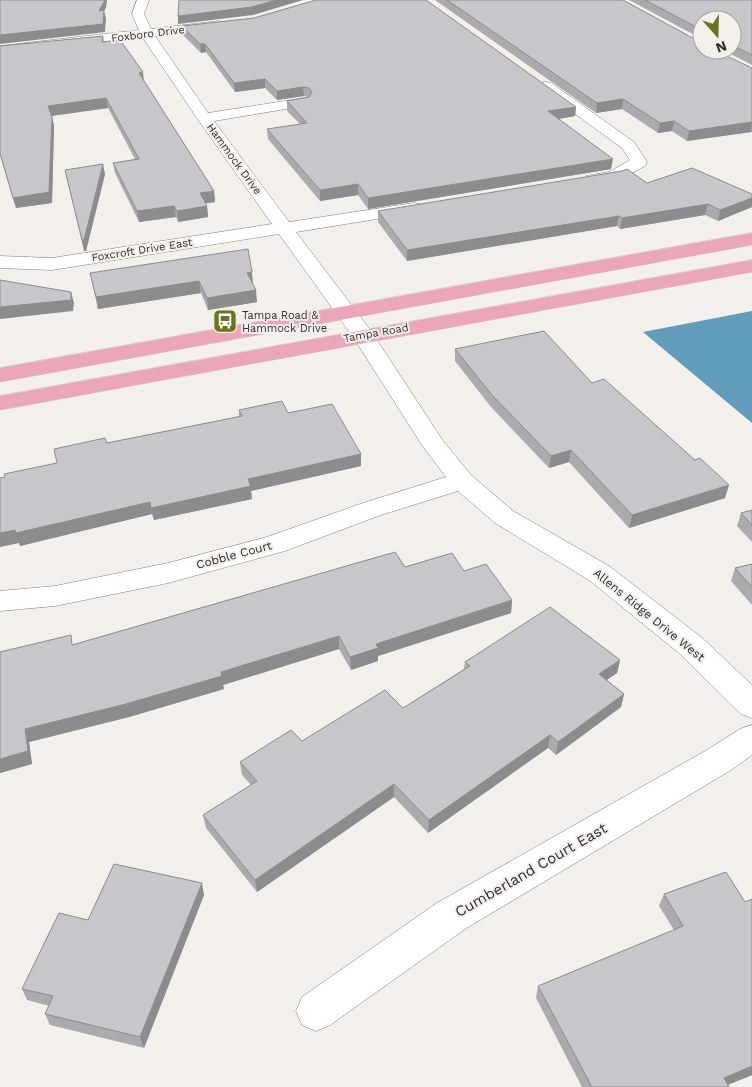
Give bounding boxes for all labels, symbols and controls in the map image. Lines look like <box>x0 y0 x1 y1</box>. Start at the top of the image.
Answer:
north arrow <box>692 10 742 60</box>
street label: Foxboro Drive <box>111 23 185 45</box>
text: N <box>714 38 729 57</box>
street label: Hammock Drive <box>204 121 264 197</box>
street label: Foxcroft Drive East <box>91 236 194 264</box>
bus stop icon: Tampa Road & Hammock Drive <box>212 308 238 334</box>
place label: Tampa Road & Hammock Drive <box>242 309 327 335</box>
street label: Tampa Road <box>343 321 409 345</box>
street label: Cobble Court <box>195 538 273 572</box>
street label: Allens Ridge Drive West <box>591 566 707 664</box>
street label: Cumberland Court East <box>452 819 611 921</box>

